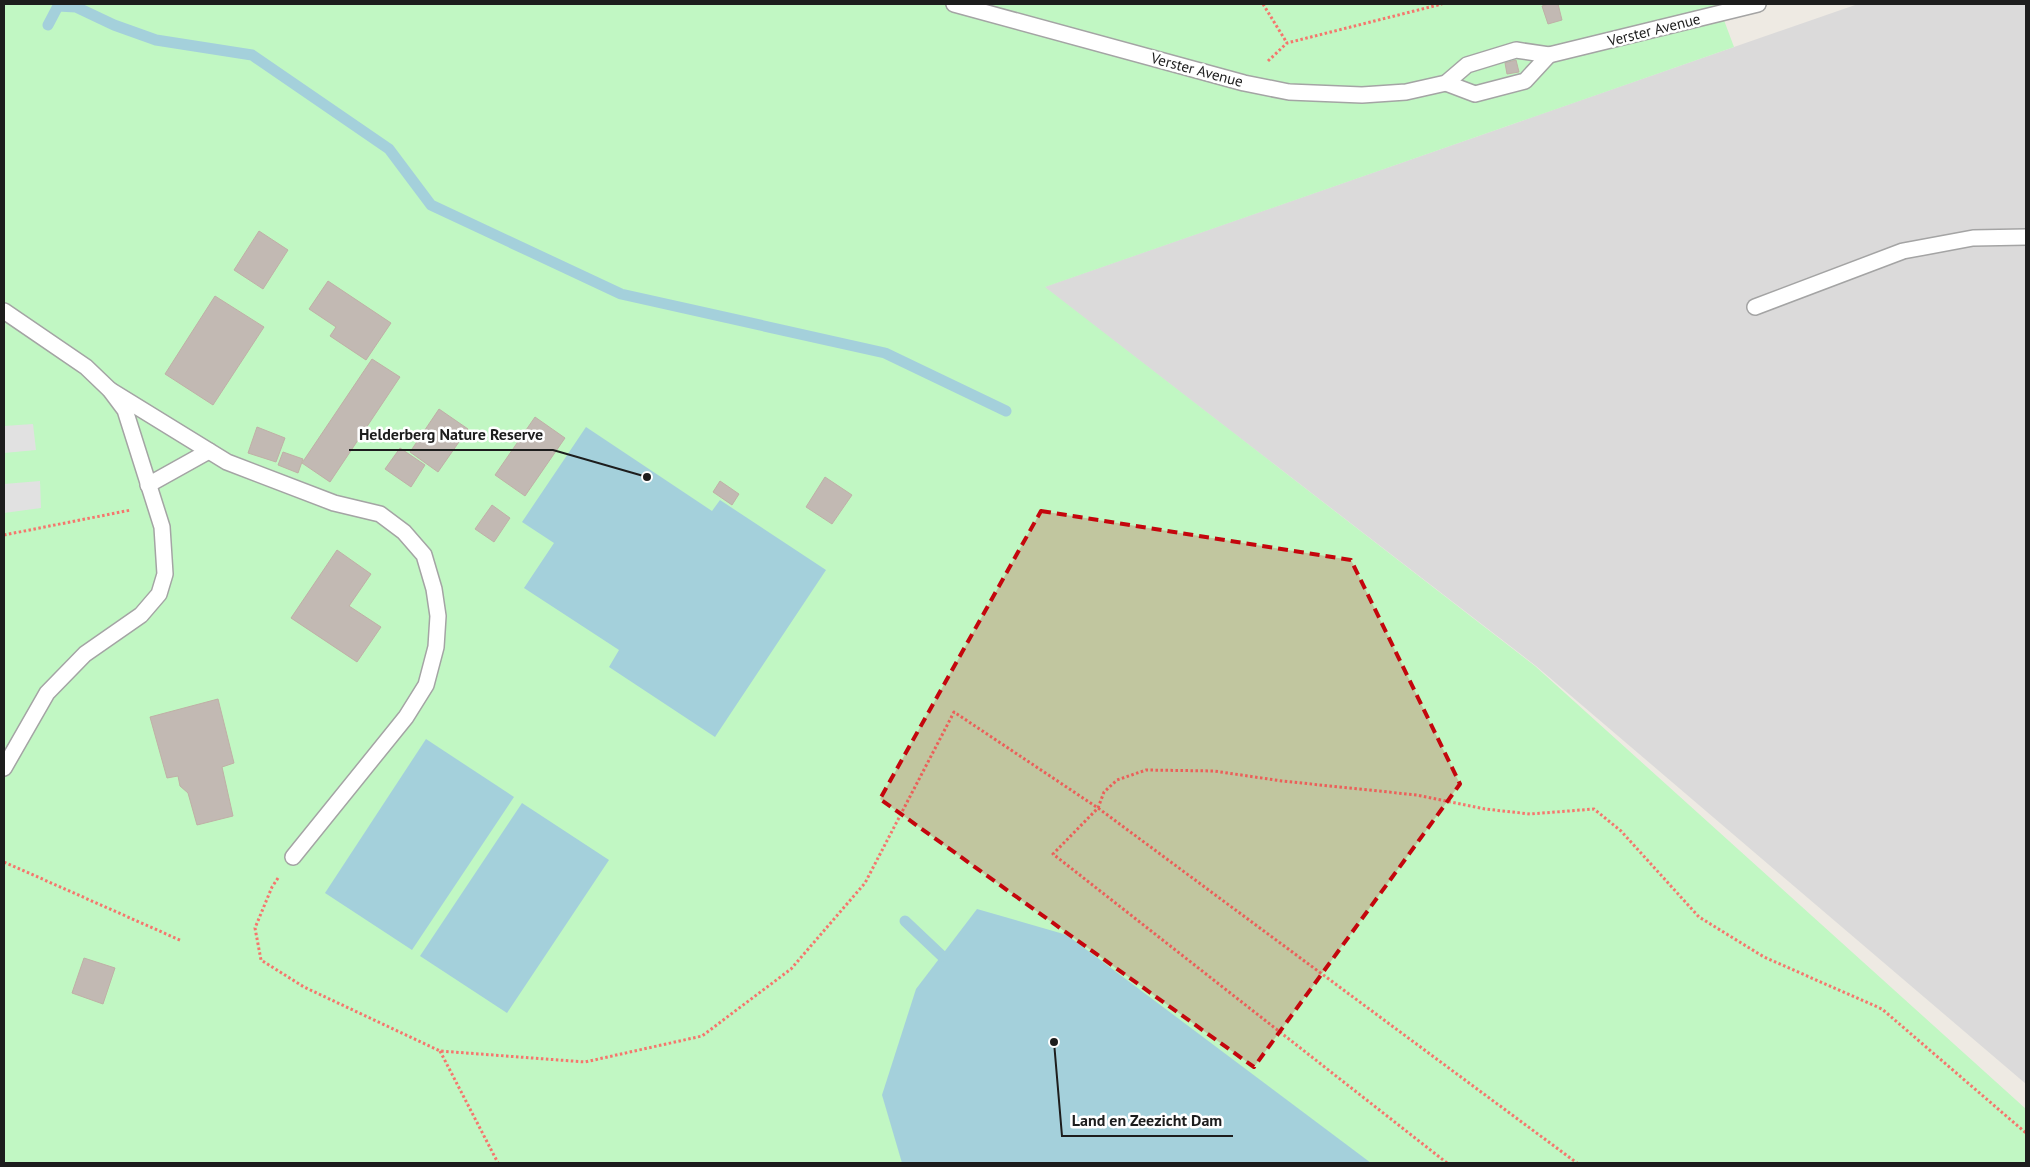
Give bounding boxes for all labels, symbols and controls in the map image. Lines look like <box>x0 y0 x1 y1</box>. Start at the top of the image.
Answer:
street label: Verster Avenue <box>1605 9 1702 50</box>
street label: Verster Avenue <box>1148 48 1245 91</box>
callout: Helderberg Nature Reserve <box>349 419 553 450</box>
text: Helderberg Nature Reserve <box>359 424 543 444</box>
callout: Land en Zeezicht Dam <box>1062 1105 1233 1136</box>
text: Land en Zeezicht Dam <box>1072 1110 1222 1130</box>

